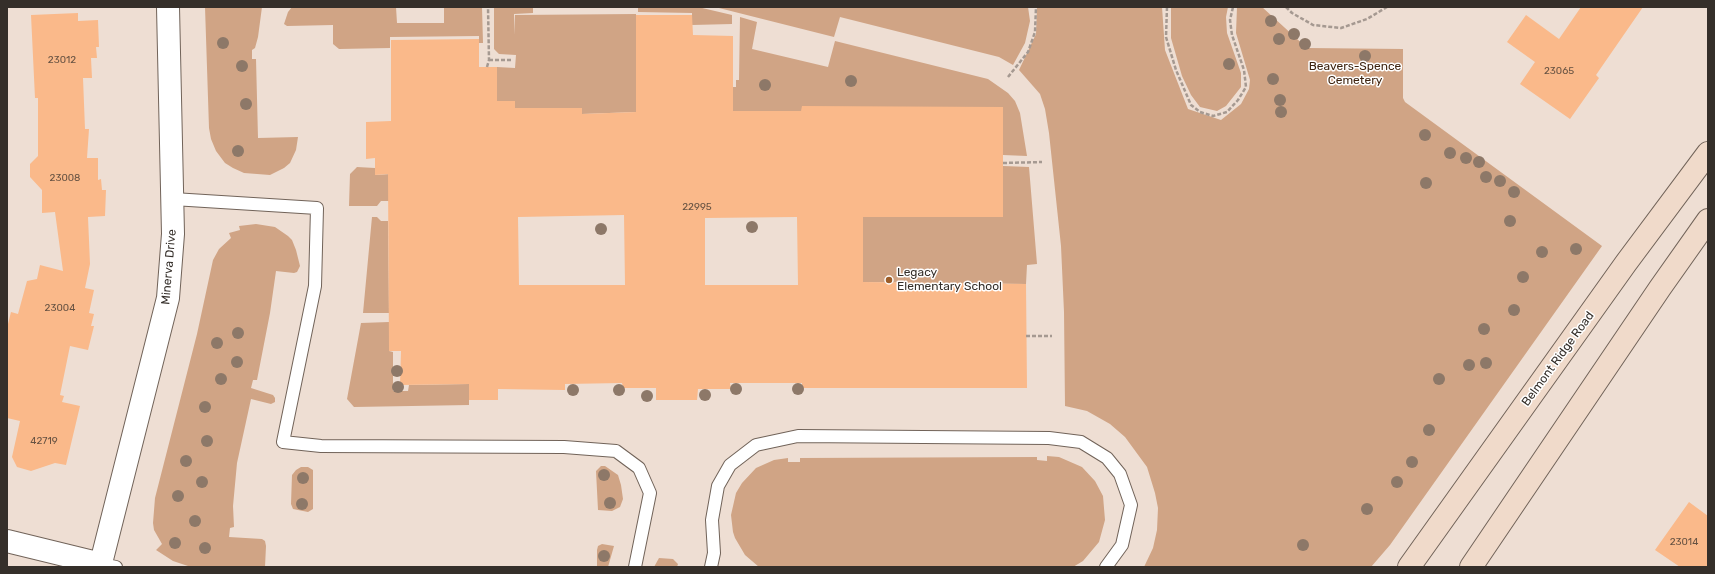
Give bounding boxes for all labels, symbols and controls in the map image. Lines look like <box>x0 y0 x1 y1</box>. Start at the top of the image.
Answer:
house number: 23012 <box>48 54 76 66</box>
park label: Beavers-Spence Cemetery <box>1309 60 1401 88</box>
house number: 23065 <box>1544 65 1574 77</box>
house number: 23008 <box>50 172 80 184</box>
house number: 22995 <box>682 201 712 213</box>
street label: Minerva Drive <box>159 229 179 305</box>
place label: Legacy Elementary School <box>897 266 1002 294</box>
marker: Legacy Elementary School <box>884 275 894 285</box>
house number: 23004 <box>45 302 75 314</box>
street label: Belmont Ridge Road <box>1519 309 1597 409</box>
house number: 42719 <box>30 435 58 447</box>
house number: 23014 <box>1670 536 1698 548</box>

